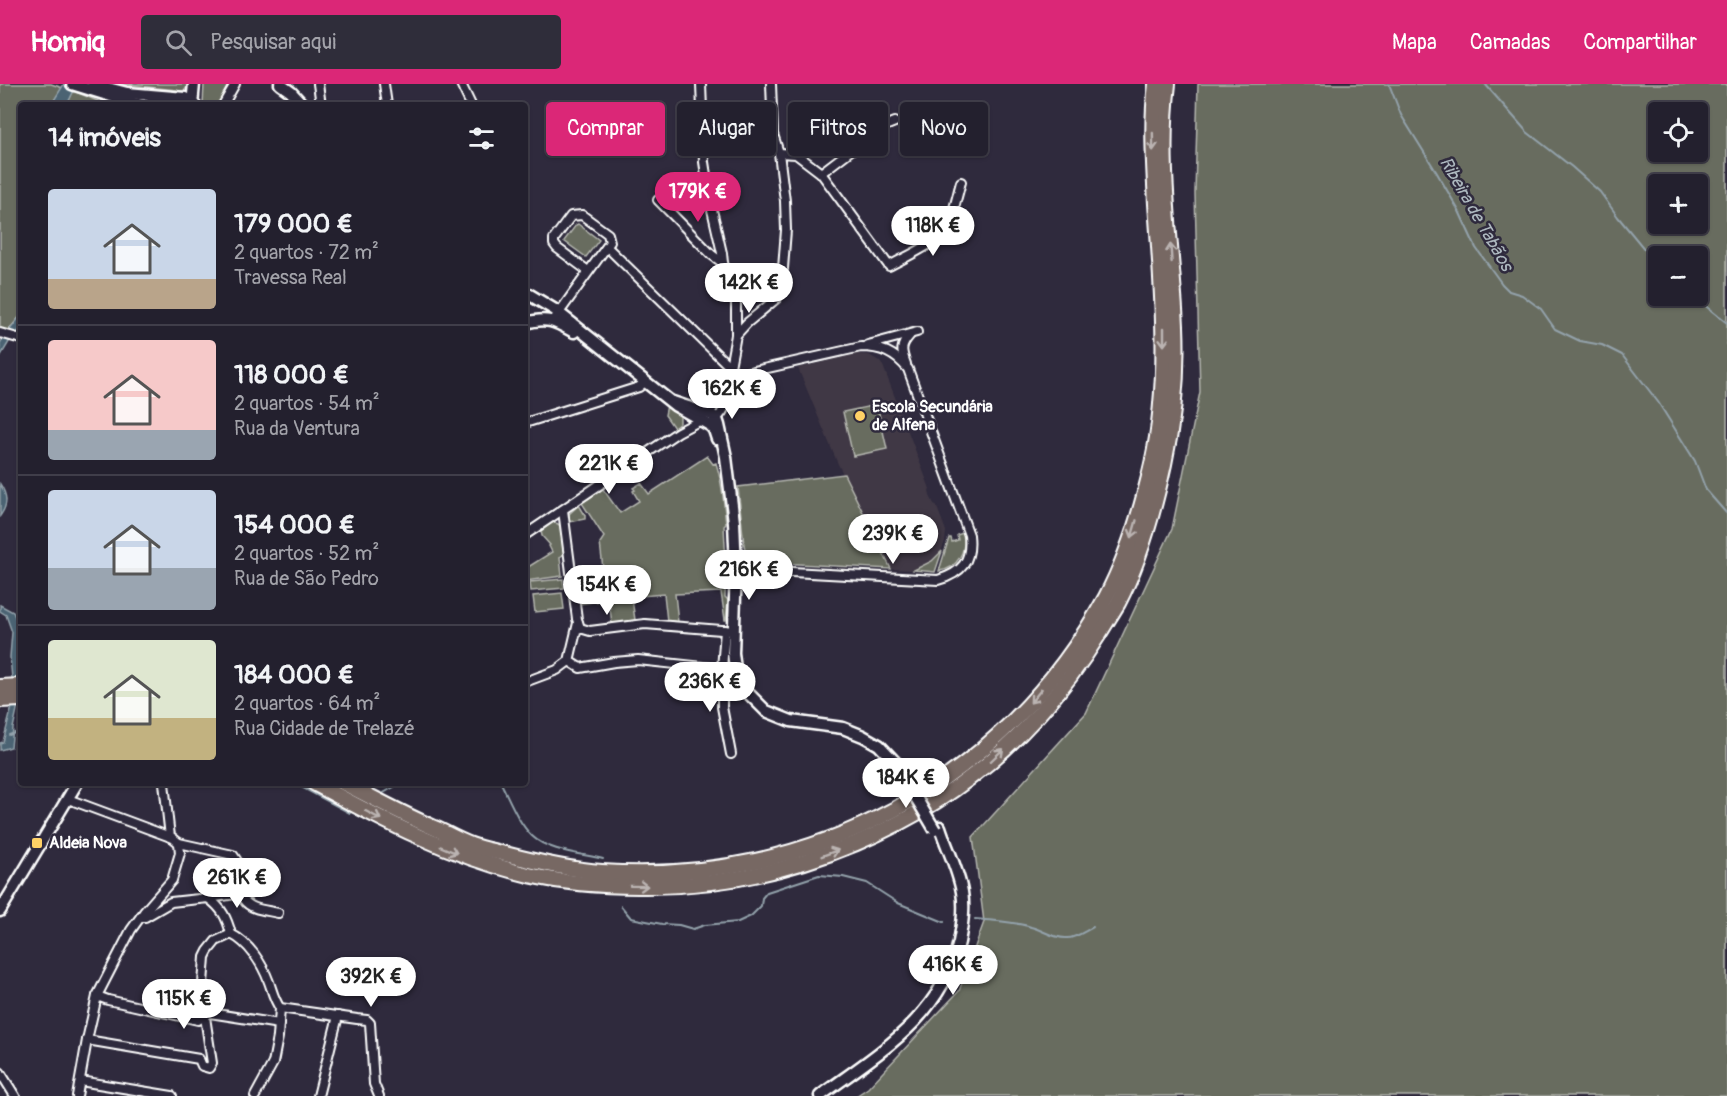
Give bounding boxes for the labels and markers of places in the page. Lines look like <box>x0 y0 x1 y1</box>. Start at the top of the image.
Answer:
pin: 179K € <box>649 172 747 223</box>
pin: 118K € <box>884 206 982 257</box>
pin: 142K € <box>700 263 798 314</box>
pin: 162K € <box>683 369 781 420</box>
place label: Escola Secundária de Alfena <box>872 397 993 435</box>
marker: Escola Secundária de Alfena <box>853 409 867 423</box>
pin: 221K € <box>560 444 658 495</box>
pin: 239K € <box>844 514 942 565</box>
pin: 216K € <box>700 550 798 601</box>
pin: 154K € <box>558 565 656 616</box>
pin: 236K € <box>661 662 759 713</box>
pin: 184K € <box>857 758 955 809</box>
place label: Aldeia Nova <box>49 833 127 853</box>
marker: Aldeia Nova <box>30 836 44 850</box>
pin: 261K € <box>188 858 286 909</box>
pin: 416K € <box>904 945 1002 996</box>
pin: 392K € <box>322 957 420 1008</box>
pin: 115K € <box>135 979 233 1030</box>

